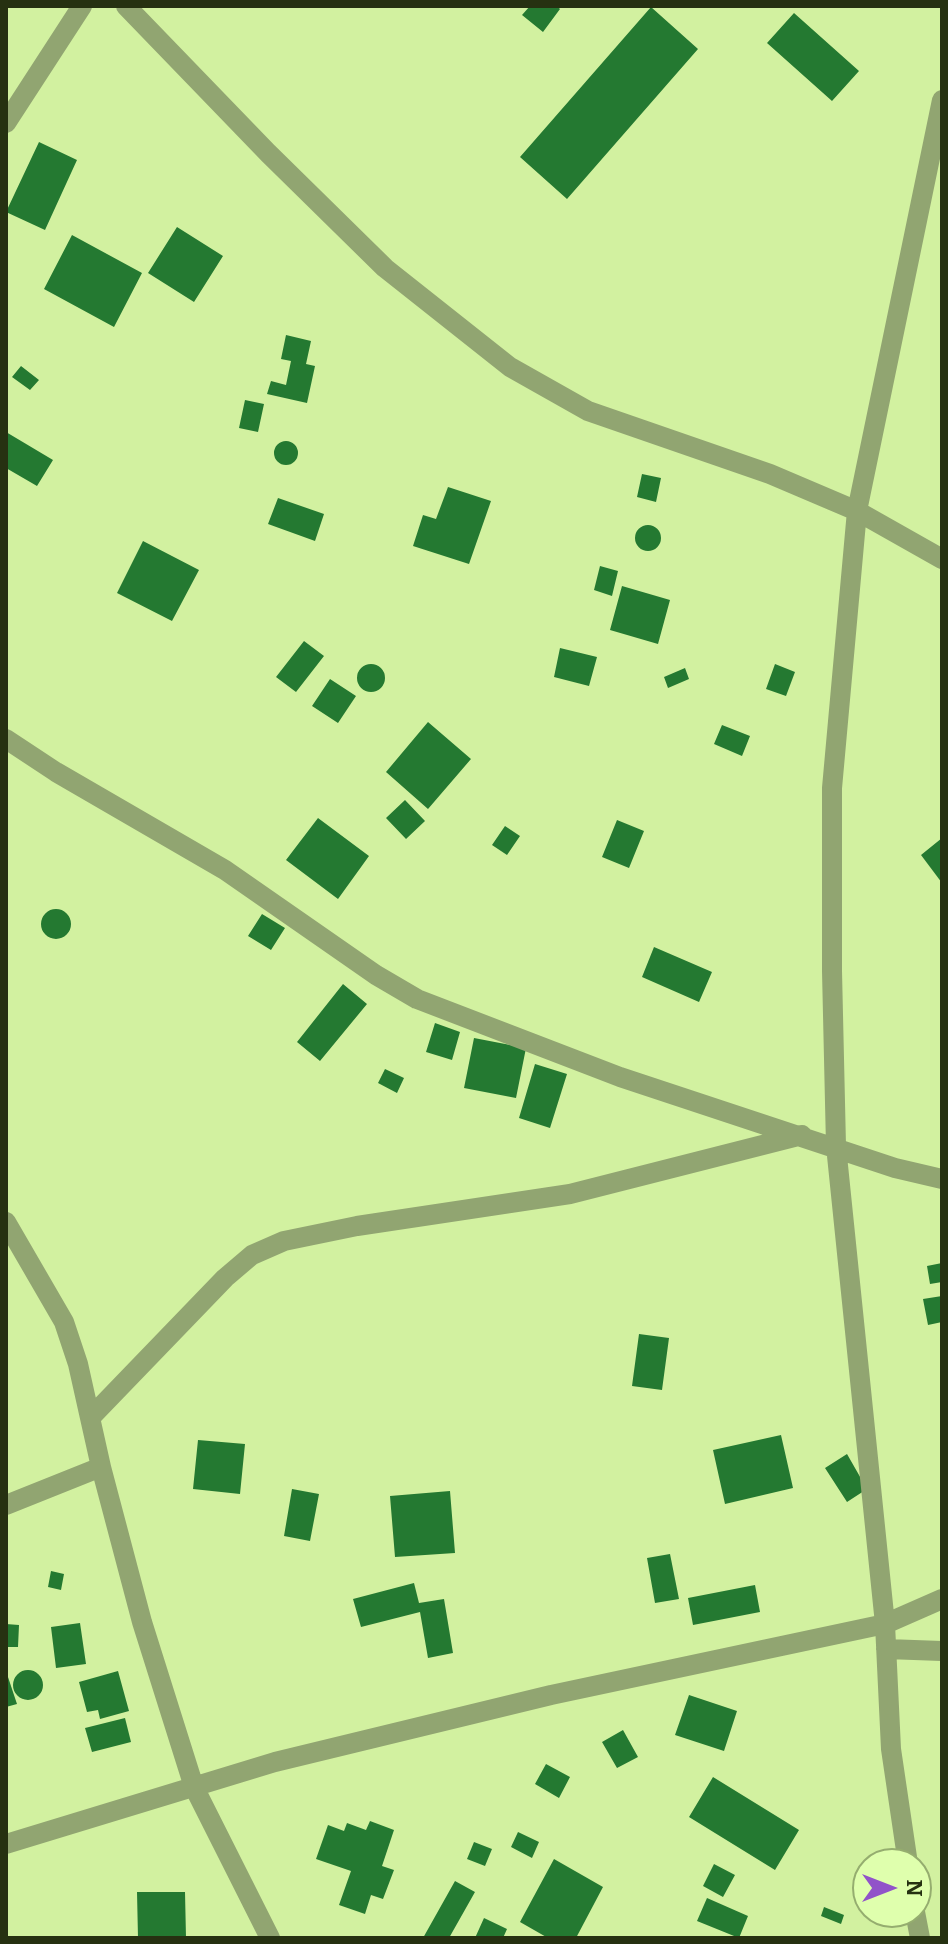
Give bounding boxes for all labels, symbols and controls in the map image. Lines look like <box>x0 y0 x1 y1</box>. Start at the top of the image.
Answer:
north arrow <box>852 1848 932 1928</box>
text: N <box>901 1880 928 1896</box>

